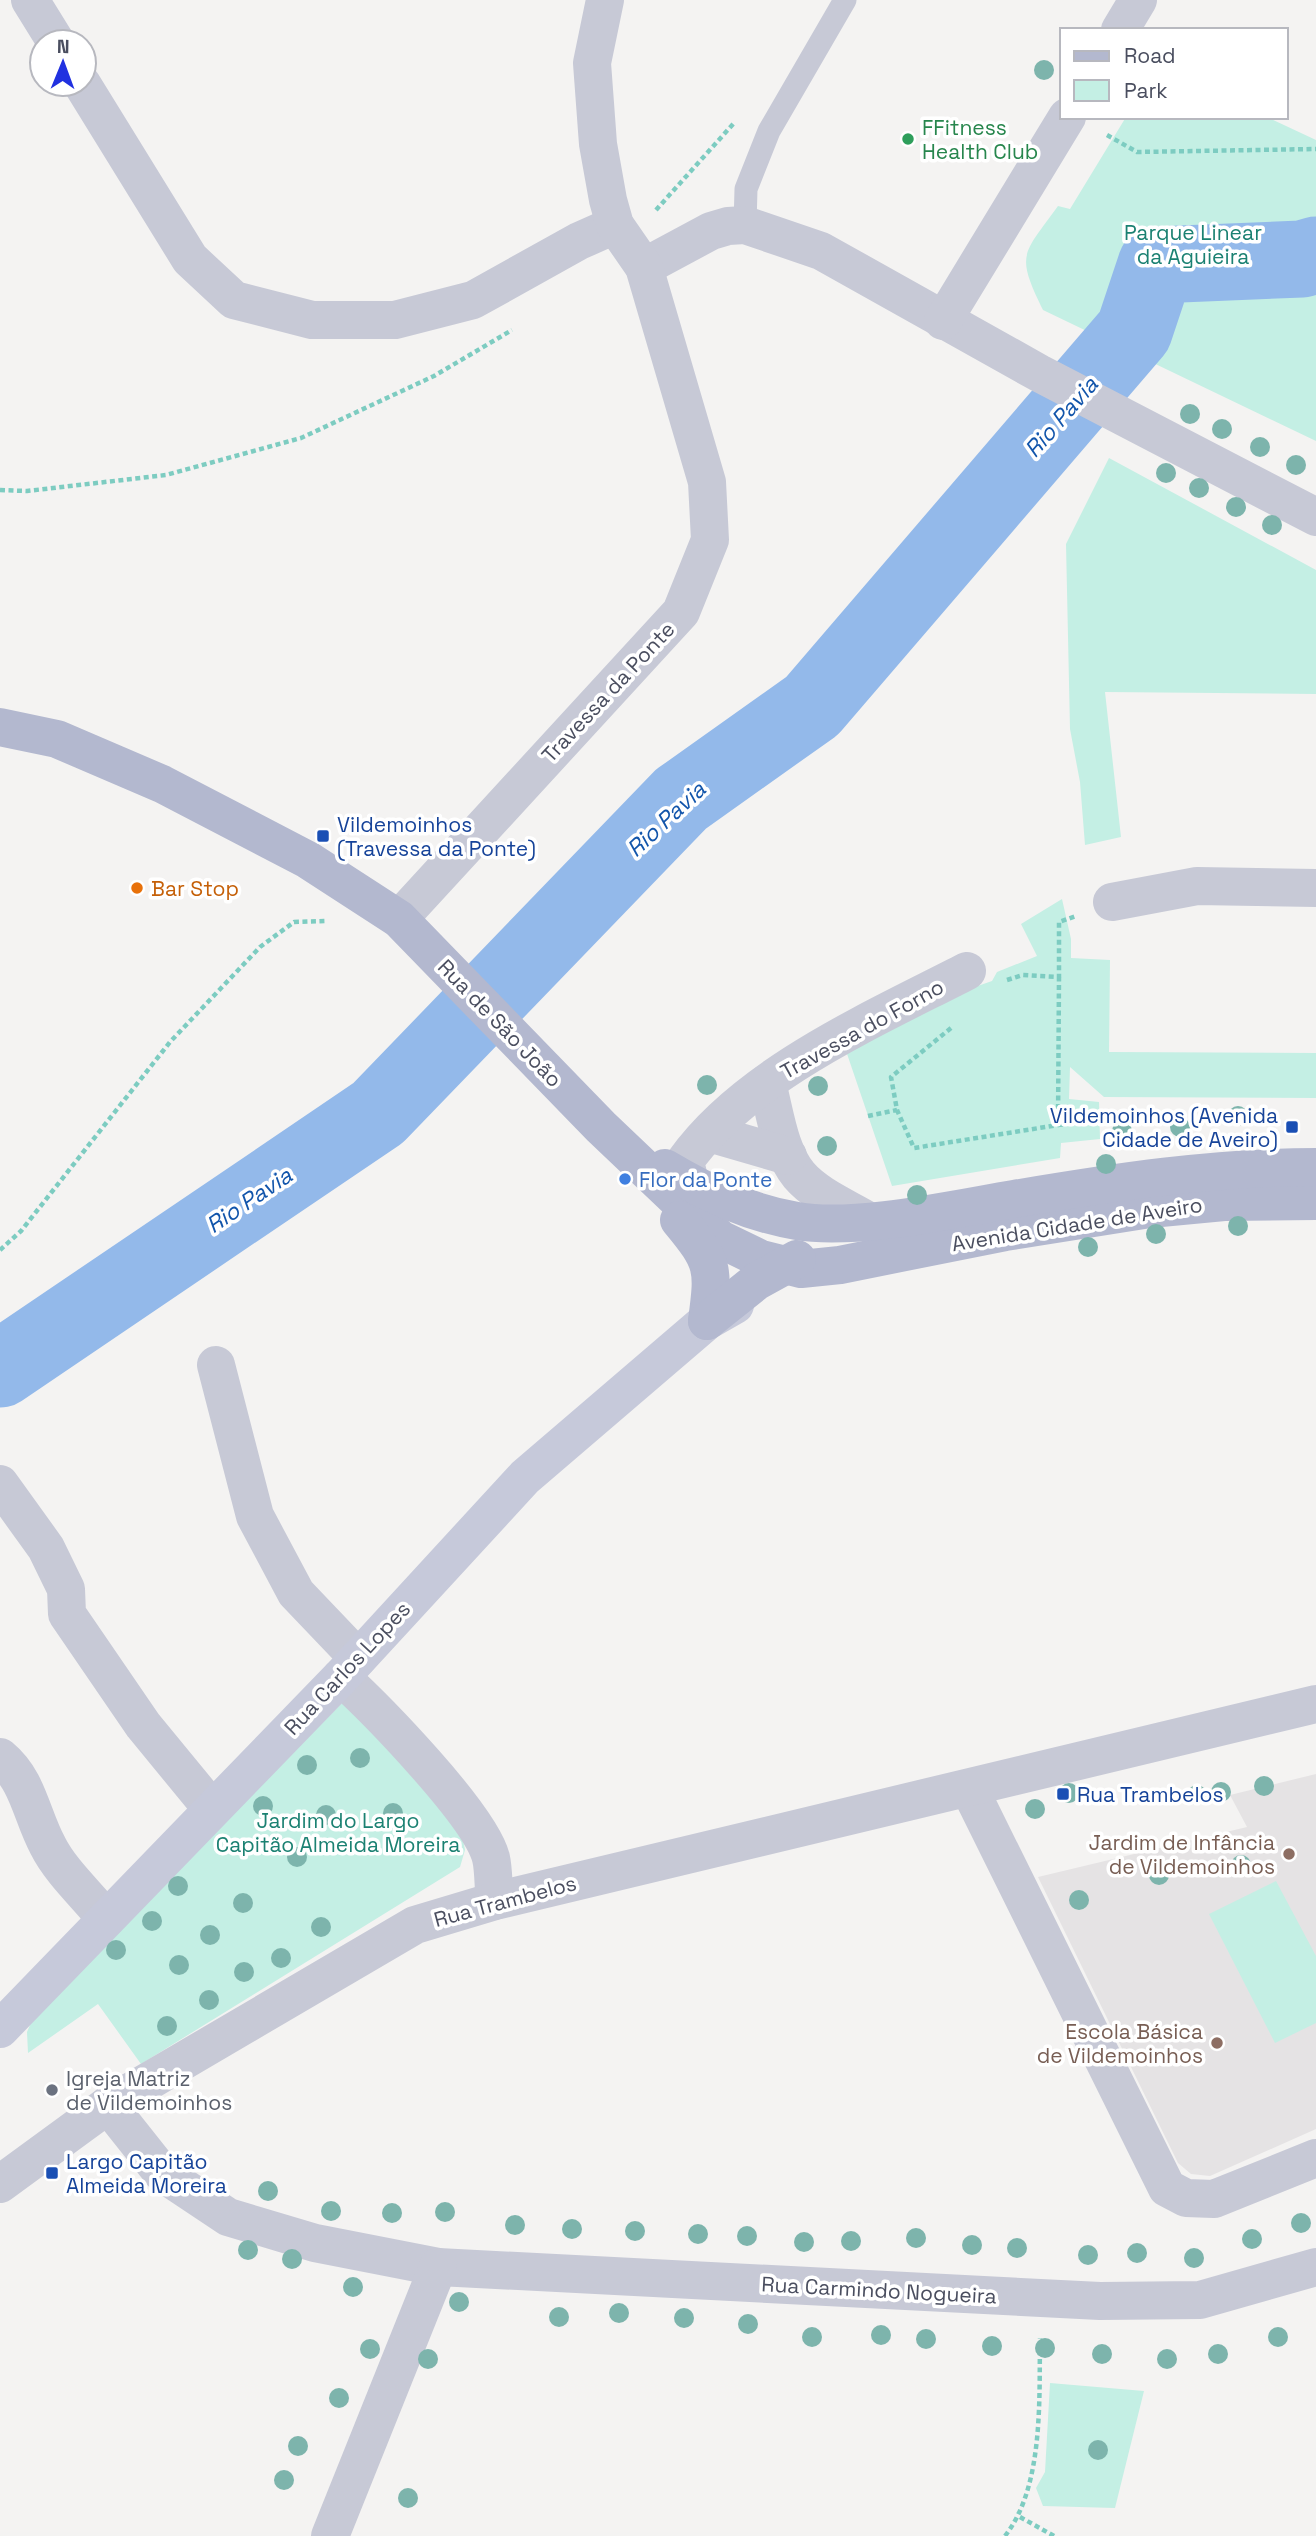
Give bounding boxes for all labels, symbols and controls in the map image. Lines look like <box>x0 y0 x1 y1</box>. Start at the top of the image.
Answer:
north arrow <box>28 28 98 98</box>
legend <box>1060 28 1288 119</box>
text: N <box>57 34 70 59</box>
text: Road <box>1124 42 1176 69</box>
text: Park <box>1124 77 1168 104</box>
place label: FFitness Health Club <box>922 114 1038 165</box>
marker: FFitness Health Club <box>900 131 916 147</box>
park label: Parque Linear da Aguieira <box>1124 219 1262 270</box>
water label: Rio Pavia <box>1018 370 1105 464</box>
street label: Travessa da Ponte <box>536 616 680 768</box>
water label: Rio Pavia <box>620 774 713 863</box>
place label: Vildemoinhos (Travessa da Ponte) <box>337 811 536 862</box>
marker: Vildemoinhos (Travessa da Ponte) <box>315 828 331 844</box>
place label: Bar Stop <box>151 875 239 902</box>
marker: Bar Stop <box>129 880 145 896</box>
street label: Rua de São João <box>432 953 568 1093</box>
street label: Travessa do Forno <box>776 973 948 1085</box>
place label: Vildemoinhos (Avenida Cidade de Aveiro) <box>1050 1102 1278 1153</box>
marker: Vildemoinhos (Avenida Cidade de Aveiro) <box>1284 1119 1300 1135</box>
water label: Rio Pavia <box>200 1160 299 1240</box>
place label: Flor da Ponte <box>639 1166 772 1193</box>
marker: Flor da Ponte <box>617 1171 633 1187</box>
street label: Avenida Cidade de Aveiro <box>950 1191 1204 1257</box>
street label: Rua Carlos Lopes <box>278 1596 416 1740</box>
place label: Rua Trambelos <box>1077 1781 1224 1808</box>
marker: Rua Trambelos <box>1055 1786 1071 1802</box>
park label: Jardim do Largo Capitão Almeida Moreira <box>216 1807 460 1858</box>
place label: Jardim de Infância de Vildemoinhos <box>1088 1829 1275 1880</box>
marker: Jardim de Infância de Vildemoinhos <box>1281 1846 1297 1862</box>
street label: Rua Trambelos <box>431 1869 579 1933</box>
place label: Escola Básica de Vildemoinhos <box>1037 2018 1203 2069</box>
marker: Escola Básica de Vildemoinhos <box>1209 2035 1225 2051</box>
place label: Igreja Matriz de Vildemoinhos <box>66 2065 232 2116</box>
marker: Igreja Matriz de Vildemoinhos <box>44 2082 60 2098</box>
place label: Largo Capitão Almeida Moreira <box>66 2148 227 2199</box>
marker: Largo Capitão Almeida Moreira <box>44 2165 60 2181</box>
street label: Rua Carmindo Nogueira <box>761 2270 997 2310</box>

